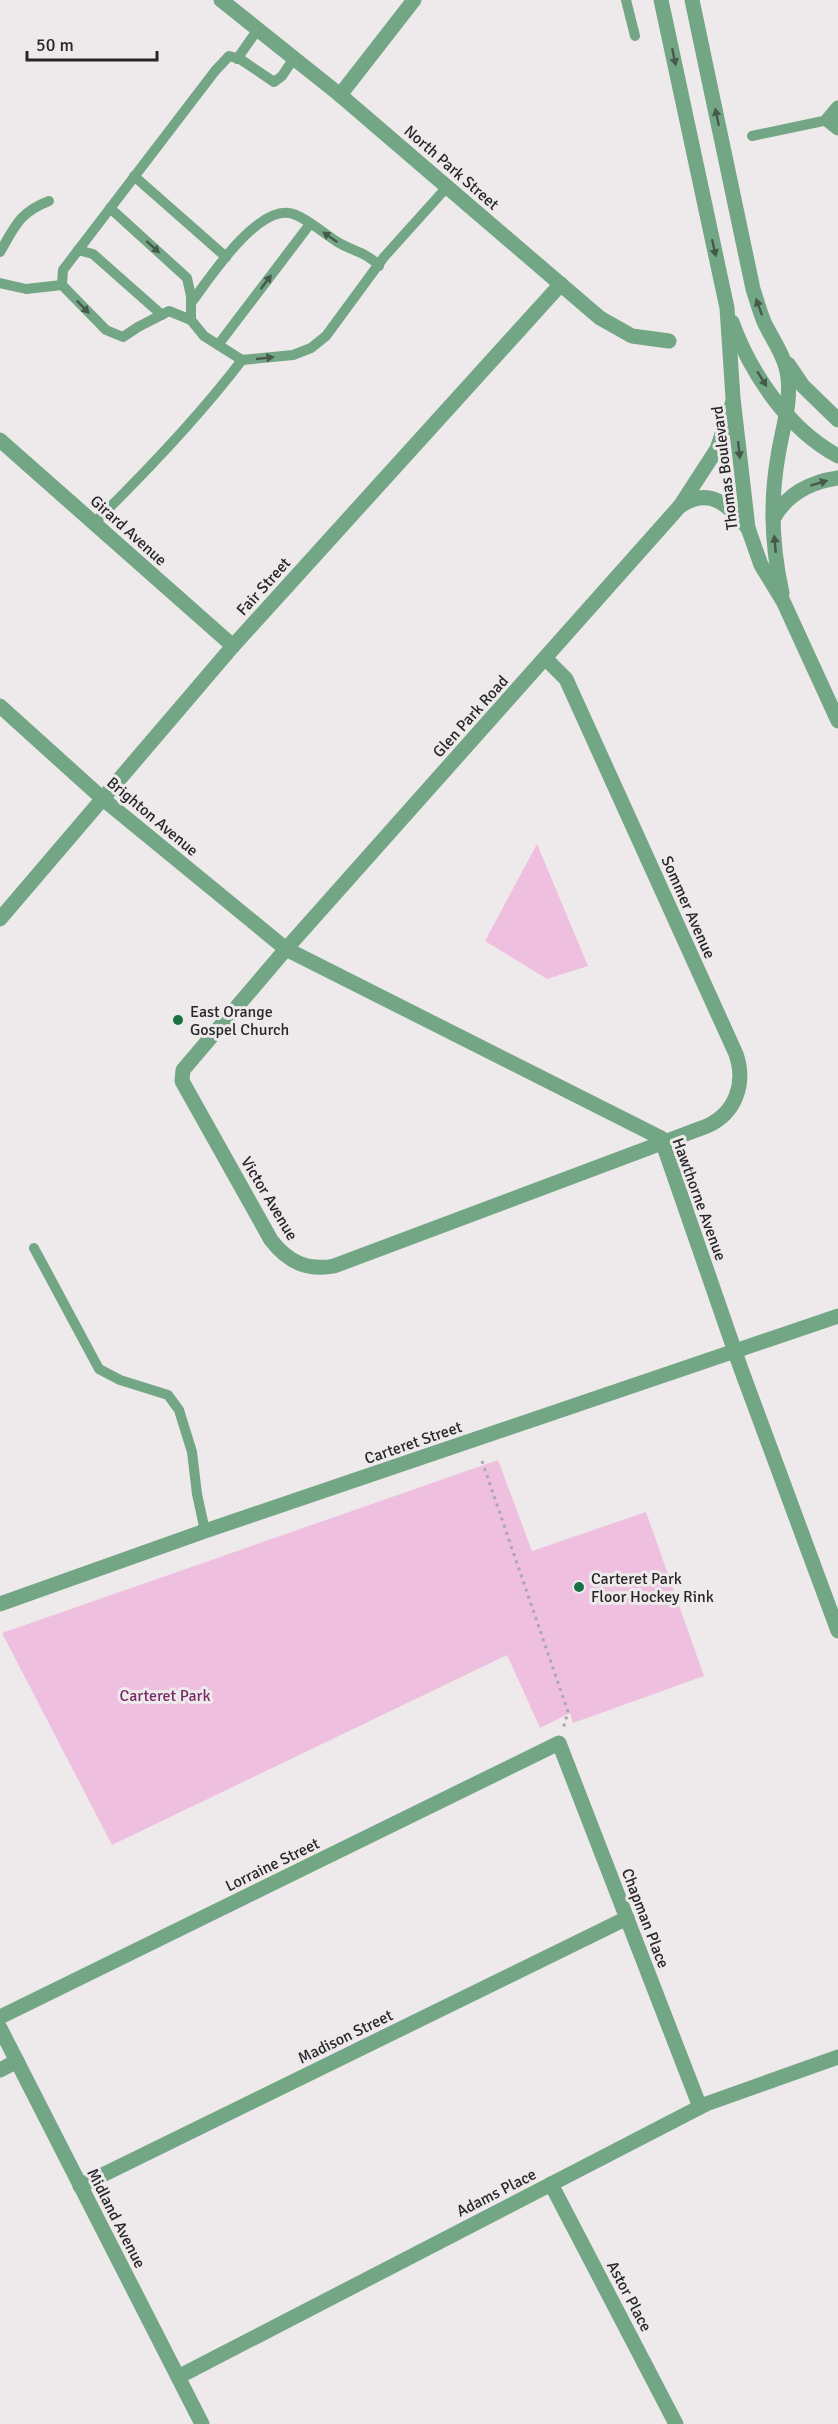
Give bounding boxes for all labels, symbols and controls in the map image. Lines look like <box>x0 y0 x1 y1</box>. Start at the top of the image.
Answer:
scale bar <box>27 24 158 62</box>
text: 50 m <box>36 34 74 56</box>
one-way arrow <box>670 48 679 67</box>
one-way arrow <box>712 107 721 126</box>
street label: North Park Street <box>400 121 503 215</box>
one-way arrow <box>322 231 338 243</box>
one-way arrow <box>710 239 720 257</box>
one-way arrow <box>145 240 160 253</box>
one-way arrow <box>260 274 272 290</box>
one-way arrow <box>753 298 763 316</box>
one-way arrow <box>76 300 90 314</box>
one-way arrow <box>255 353 274 363</box>
one-way arrow <box>756 371 767 387</box>
street label: Thomas Boulevard <box>707 405 743 531</box>
one-way arrow <box>734 440 744 459</box>
one-way arrow <box>810 478 828 487</box>
street label: Girard Avenue <box>86 491 171 570</box>
one-way arrow <box>770 534 779 553</box>
street label: Fair Street <box>232 553 295 620</box>
street label: Glen Park Road <box>429 671 513 762</box>
street label: Brighton Avenue <box>103 773 202 861</box>
street label: Sommer Avenue <box>657 853 720 962</box>
place label: East Orange Gospel Church <box>190 1002 289 1040</box>
marker: East Orange Gospel Church <box>171 1013 185 1027</box>
street label: Hawthorne Avenue <box>668 1135 731 1264</box>
street label: Victor Avenue <box>236 1153 302 1244</box>
street label: Carteret Street <box>362 1417 465 1469</box>
place label: Carteret Park Floor Hockey Rink <box>591 1569 714 1607</box>
marker: Carteret Park Floor Hockey Rink <box>572 1580 586 1594</box>
park label: Carteret Park <box>120 1686 210 1706</box>
street label: Lorraine Street <box>222 1833 323 1896</box>
street label: Chapman Place <box>617 1866 673 1971</box>
street label: Madison Street <box>295 2005 396 2068</box>
street label: Adams Place <box>453 2164 540 2222</box>
street label: Midland Avenue <box>82 2165 150 2272</box>
street label: Astor Place <box>602 2258 656 2335</box>

